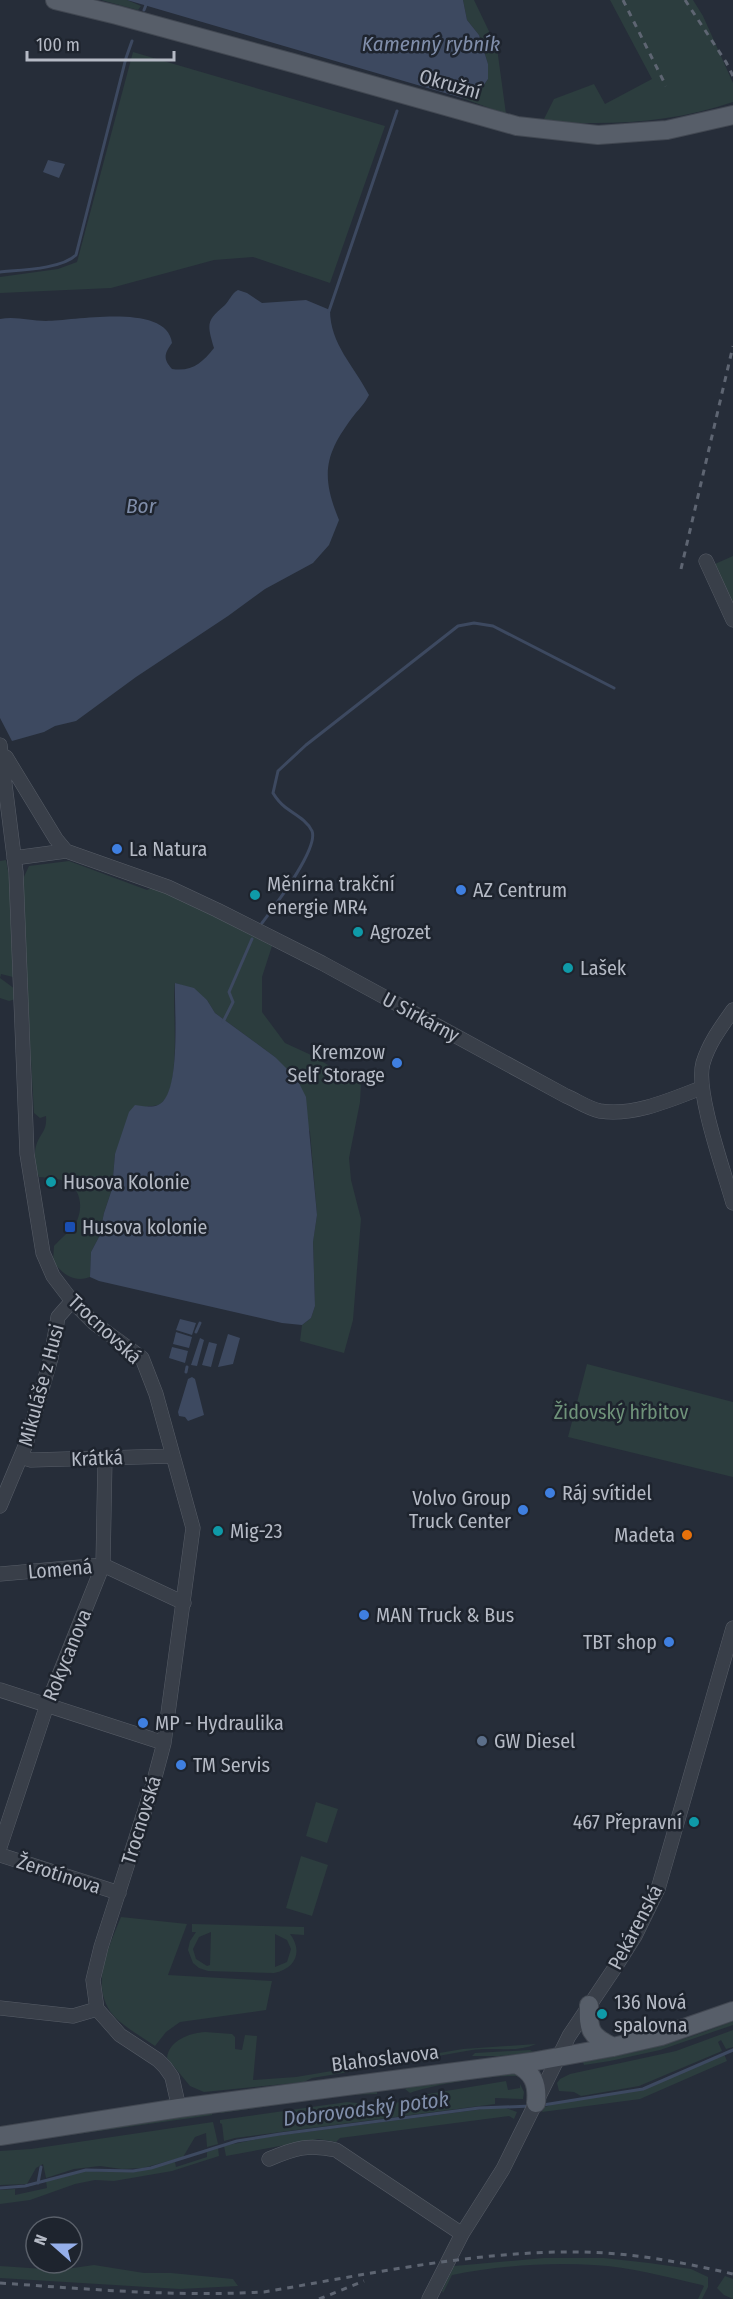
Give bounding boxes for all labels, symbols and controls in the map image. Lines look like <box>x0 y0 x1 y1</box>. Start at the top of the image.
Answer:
scale bar <box>27 24 174 62</box>
water label: Kamenný rybník <box>362 31 500 57</box>
text: 100 m <box>36 34 80 56</box>
street label: Okružní <box>417 64 483 104</box>
water label: Bor <box>126 493 157 519</box>
place label: La Natura <box>129 837 207 861</box>
marker: La Natura <box>110 842 124 856</box>
place label: Měnírna trakční energie MR4 <box>267 872 395 919</box>
place label: AZ Centrum <box>473 878 567 902</box>
marker: AZ Centrum <box>454 883 468 897</box>
marker: Měnírna trakční energie MR4 <box>248 888 262 902</box>
place label: Agrozet <box>370 920 431 944</box>
marker: Agrozet <box>351 925 365 939</box>
place label: Lašek <box>580 956 627 980</box>
marker: Lašek <box>561 961 575 975</box>
street label: U Sirkárny <box>378 987 464 1047</box>
place label: Kremzow Self Storage <box>288 1040 385 1087</box>
marker: Kremzow Self Storage <box>390 1056 404 1070</box>
place label: Husova Kolonie <box>63 1170 190 1194</box>
marker: Husova Kolonie <box>44 1175 58 1189</box>
place label: Husova kolonie <box>82 1215 208 1239</box>
marker: Husova kolonie <box>63 1220 77 1234</box>
street label: Trocnovská <box>63 1289 147 1369</box>
street label: Mikuláše z Husi <box>13 1321 69 1449</box>
park label: Židovský hřbitov <box>554 1400 688 1424</box>
street label: Krátká <box>71 1445 123 1471</box>
place label: Ráj svítidel <box>562 1481 652 1505</box>
place label: Volvo Group Truck Center <box>409 1486 511 1533</box>
marker: Ráj svítidel <box>543 1486 557 1500</box>
marker: Volvo Group Truck Center <box>516 1503 530 1517</box>
place label: Mig-23 <box>230 1519 282 1543</box>
place label: Madeta <box>614 1523 675 1547</box>
marker: Mig-23 <box>211 1524 225 1538</box>
marker: Madeta <box>680 1528 694 1542</box>
street label: Lomená <box>27 1554 93 1584</box>
place label: MAN Truck & Bus <box>376 1603 514 1627</box>
street label: Rokycanova <box>38 1606 96 1704</box>
marker: MAN Truck & Bus <box>357 1608 371 1622</box>
place label: TBT shop <box>583 1630 657 1654</box>
marker: TBT shop <box>662 1635 676 1649</box>
place label: MP - Hydraulika <box>155 1711 284 1735</box>
marker: MP - Hydraulika <box>136 1716 150 1730</box>
place label: GW Diesel <box>494 1729 575 1753</box>
marker: GW Diesel <box>475 1734 489 1748</box>
place label: TM Servis <box>193 1753 270 1777</box>
marker: TM Servis <box>174 1758 188 1772</box>
street label: Trocnovská <box>116 1773 166 1867</box>
place label: 467 Přepravní <box>573 1810 682 1834</box>
marker: 467 Přepravní <box>687 1815 701 1829</box>
street label: Žerotínova <box>14 1849 104 1899</box>
street label: Pekárenská <box>603 1880 667 1974</box>
place label: 136 Nová spalovna <box>614 1990 687 2037</box>
marker: 136 Nová spalovna <box>595 2007 609 2021</box>
street label: Blahoslavova <box>330 2040 440 2076</box>
water label: Dobrovodský potok <box>282 2086 450 2132</box>
north arrow <box>24 2215 84 2275</box>
text: N <box>30 2232 51 2248</box>

